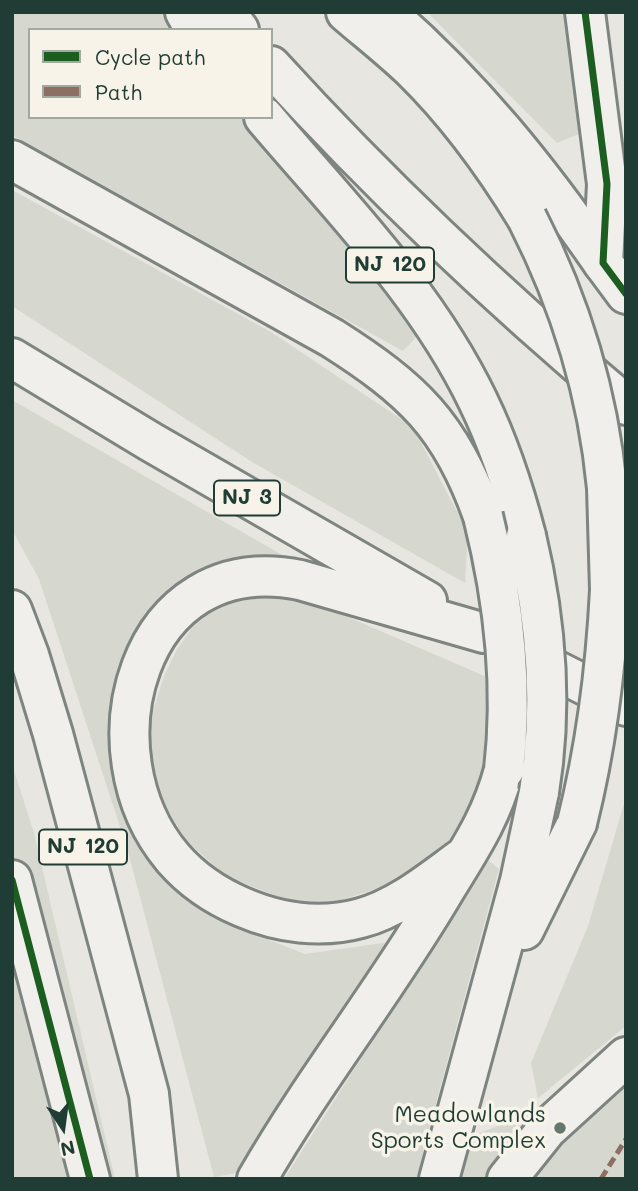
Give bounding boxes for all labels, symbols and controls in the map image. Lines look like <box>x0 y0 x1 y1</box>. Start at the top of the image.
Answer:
legend <box>28 28 273 119</box>
text: Cycle path <box>95 43 205 70</box>
text: Path <box>95 78 142 105</box>
road number: NJ 120 <box>346 247 434 282</box>
road number: NJ 3 <box>214 480 280 516</box>
road number: NJ 120 <box>39 830 127 864</box>
north arrow <box>28 1093 98 1163</box>
place label: Meadowlands Sports Complex <box>371 1101 546 1155</box>
marker: Meadowlands Sports Complex <box>552 1120 568 1136</box>
text: N <box>58 1135 78 1163</box>

